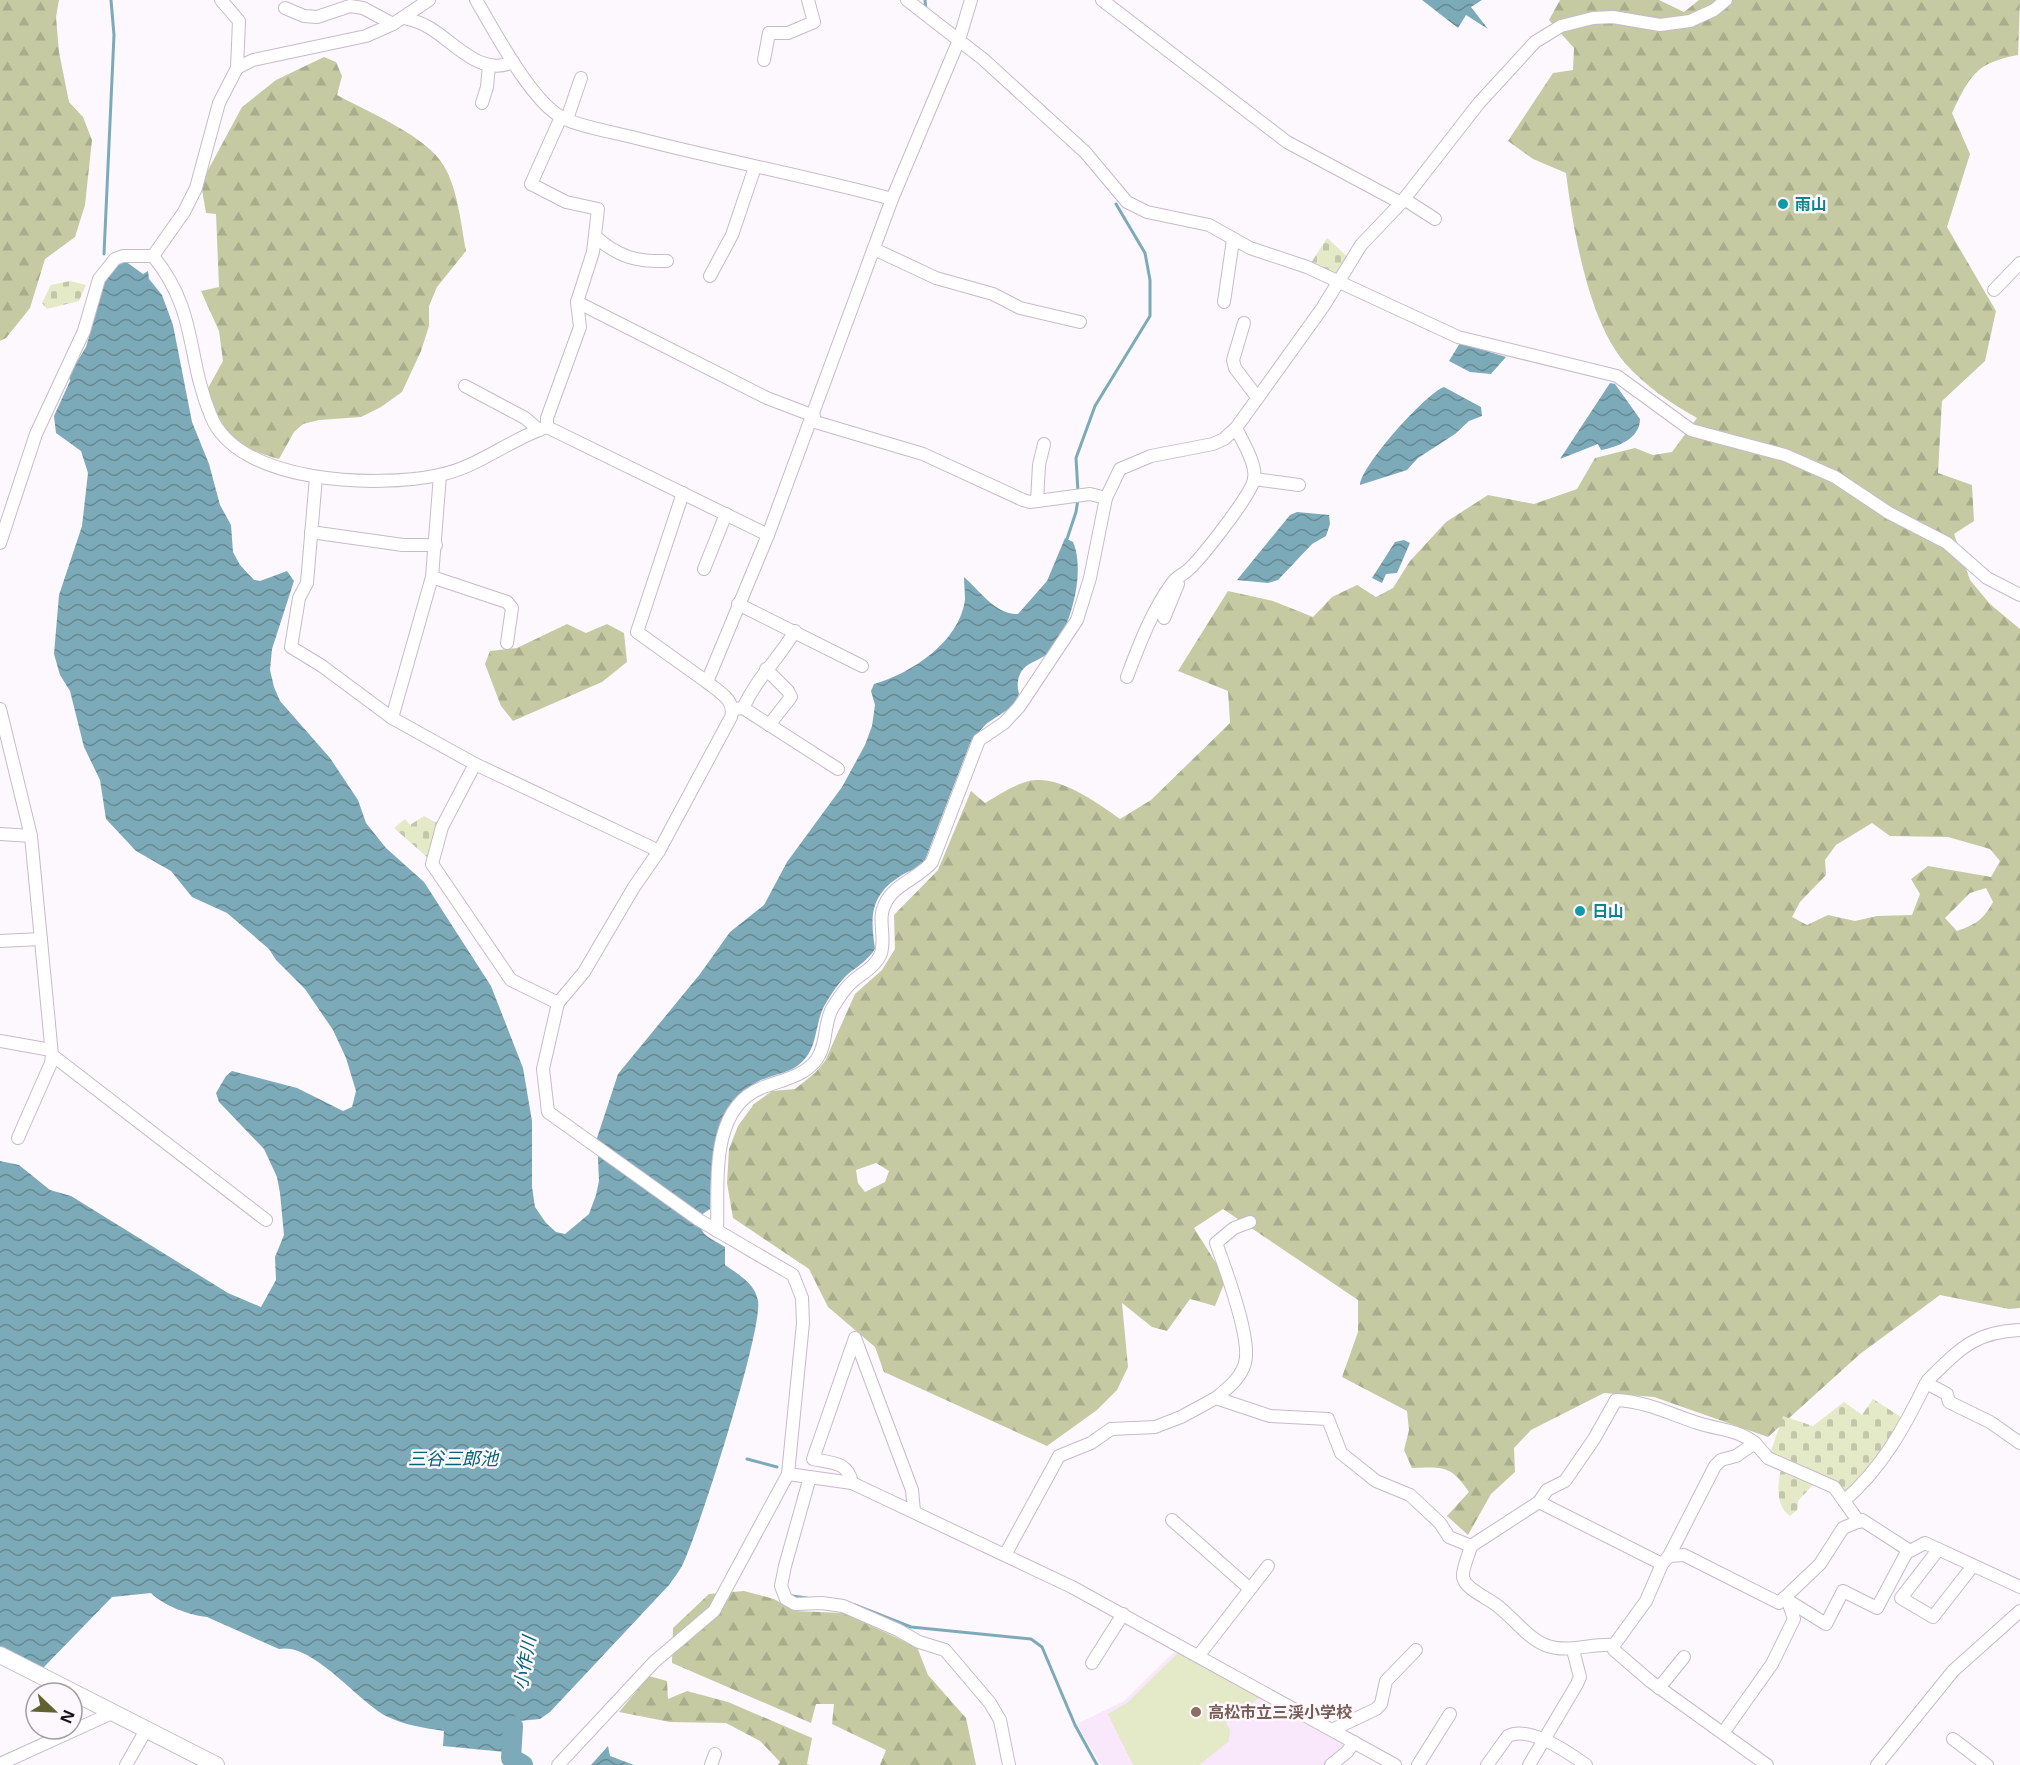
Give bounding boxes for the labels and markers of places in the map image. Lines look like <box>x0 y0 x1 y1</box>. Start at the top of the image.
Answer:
place label: 雨山 <box>1795 193 1827 215</box>
marker: 雨山 <box>1776 197 1790 211</box>
place label: 日山 <box>1592 900 1624 922</box>
marker: 日山 <box>1573 904 1587 918</box>
place label: 高松市立三渓小学校 <box>1208 1701 1352 1723</box>
marker: 高松市立三渓小学校 <box>1189 1705 1203 1719</box>

